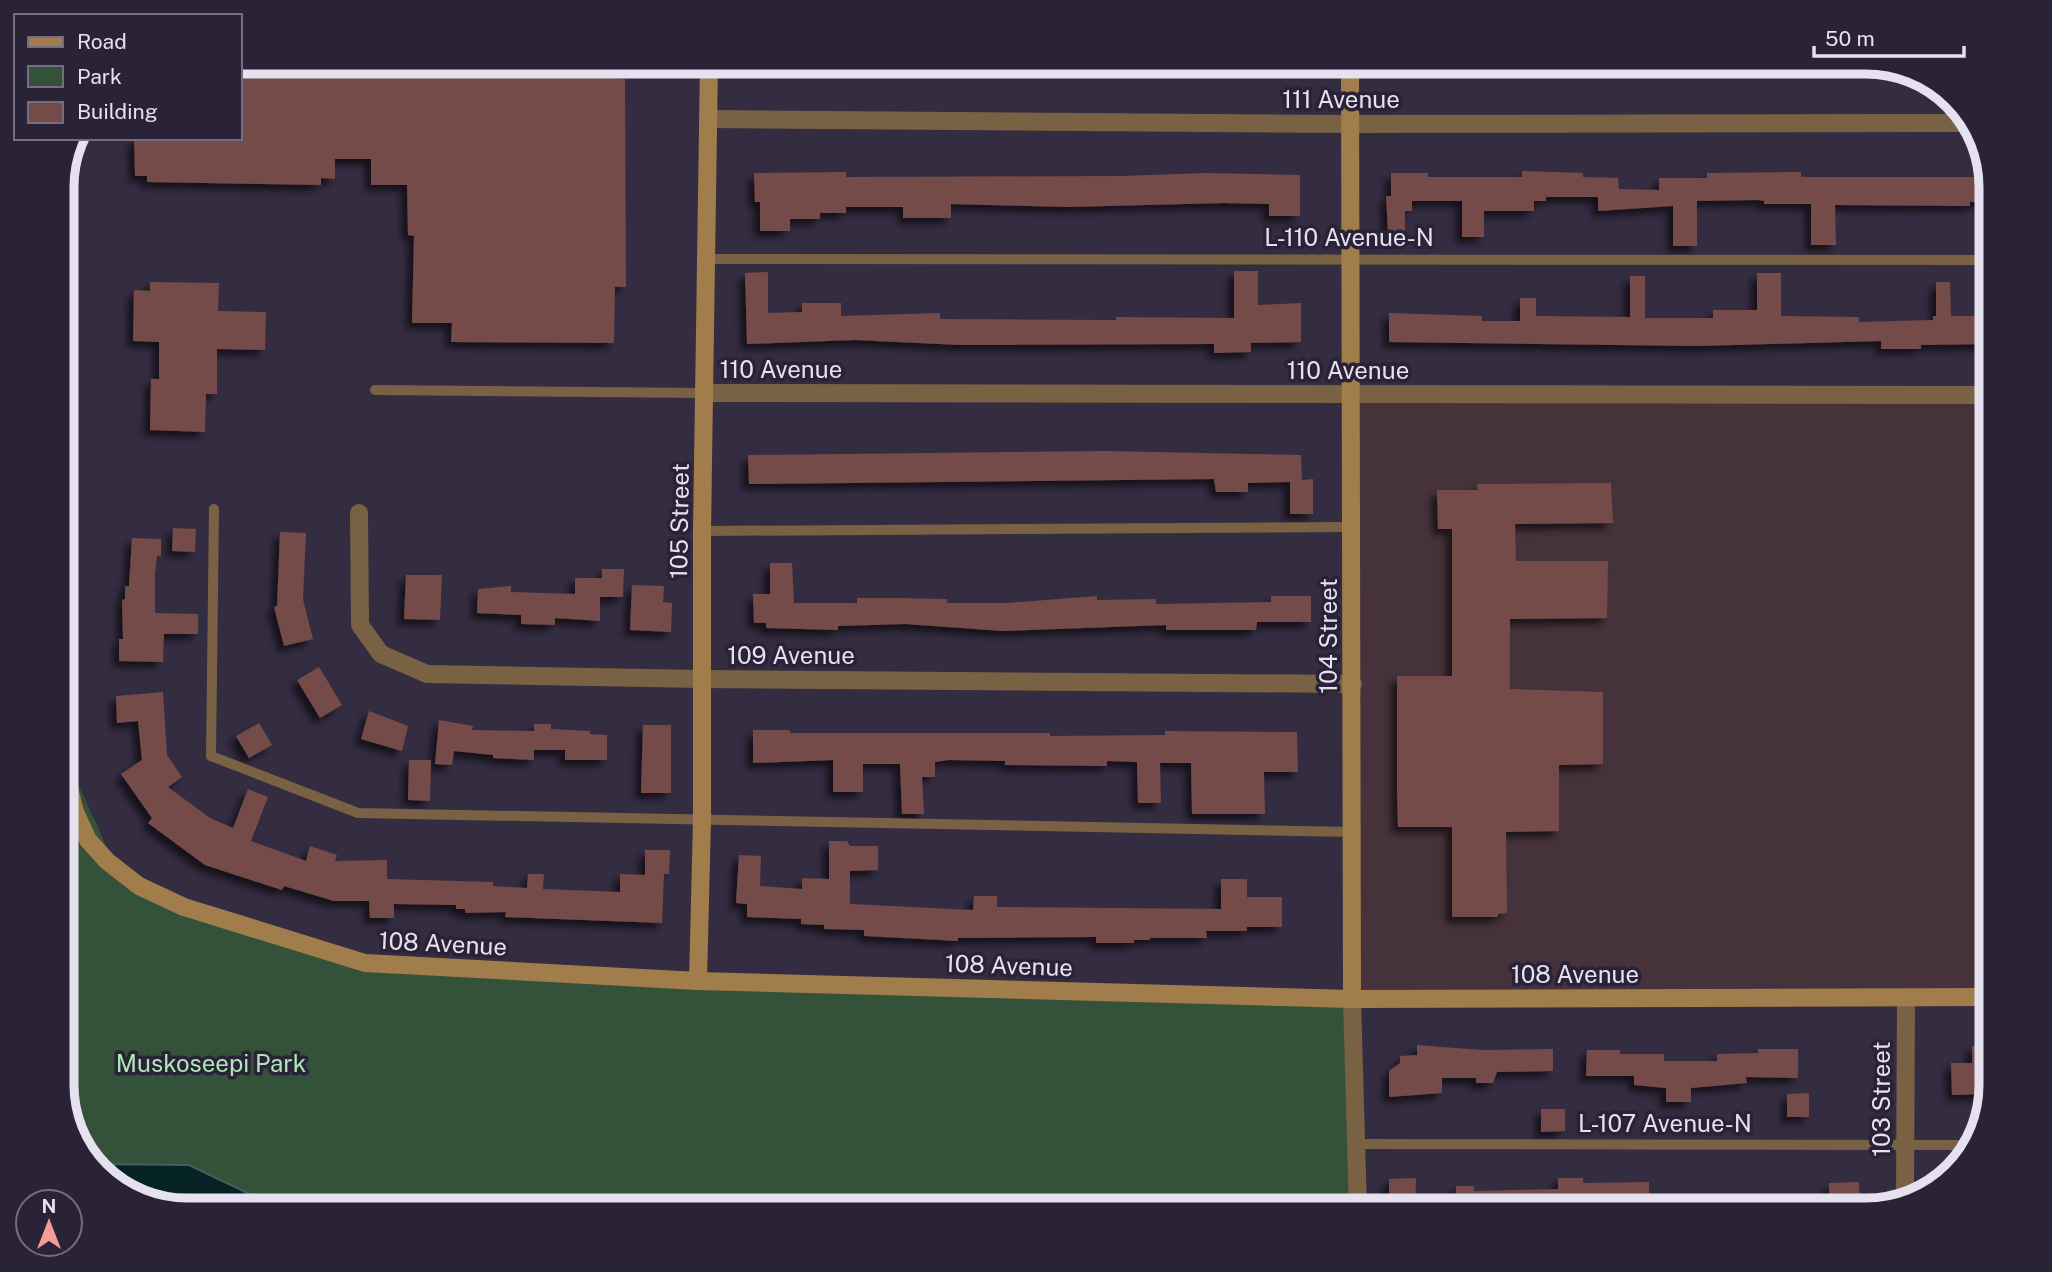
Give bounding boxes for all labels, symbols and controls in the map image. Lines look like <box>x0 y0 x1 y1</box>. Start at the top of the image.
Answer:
legend <box>14 14 242 140</box>
scale bar <box>1814 14 1965 58</box>
text: 50 m <box>1825 26 1875 51</box>
text: Road <box>77 29 127 54</box>
text: Park <box>77 64 122 89</box>
street label: 111 Avenue <box>1282 85 1400 113</box>
text: Building <box>77 99 158 124</box>
street label: L-110 Avenue-N <box>1264 223 1434 251</box>
street label: 110 Avenue <box>720 355 842 383</box>
street label: 110 Avenue <box>1287 356 1409 384</box>
street label: 105 Street <box>664 463 694 579</box>
street label: 104 Street <box>1314 578 1342 694</box>
street label: 109 Avenue <box>727 641 855 669</box>
street label: 108 Avenue <box>378 926 508 960</box>
street label: 108 Avenue <box>944 949 1074 981</box>
street label: 108 Avenue <box>1511 960 1639 988</box>
street label: 103 Street <box>1867 1041 1895 1157</box>
park label: Muskoseepi Park <box>116 1049 306 1077</box>
street label: L-107 Avenue-N <box>1578 1109 1752 1137</box>
north arrow <box>14 1188 84 1258</box>
text: N <box>42 1195 56 1217</box>

